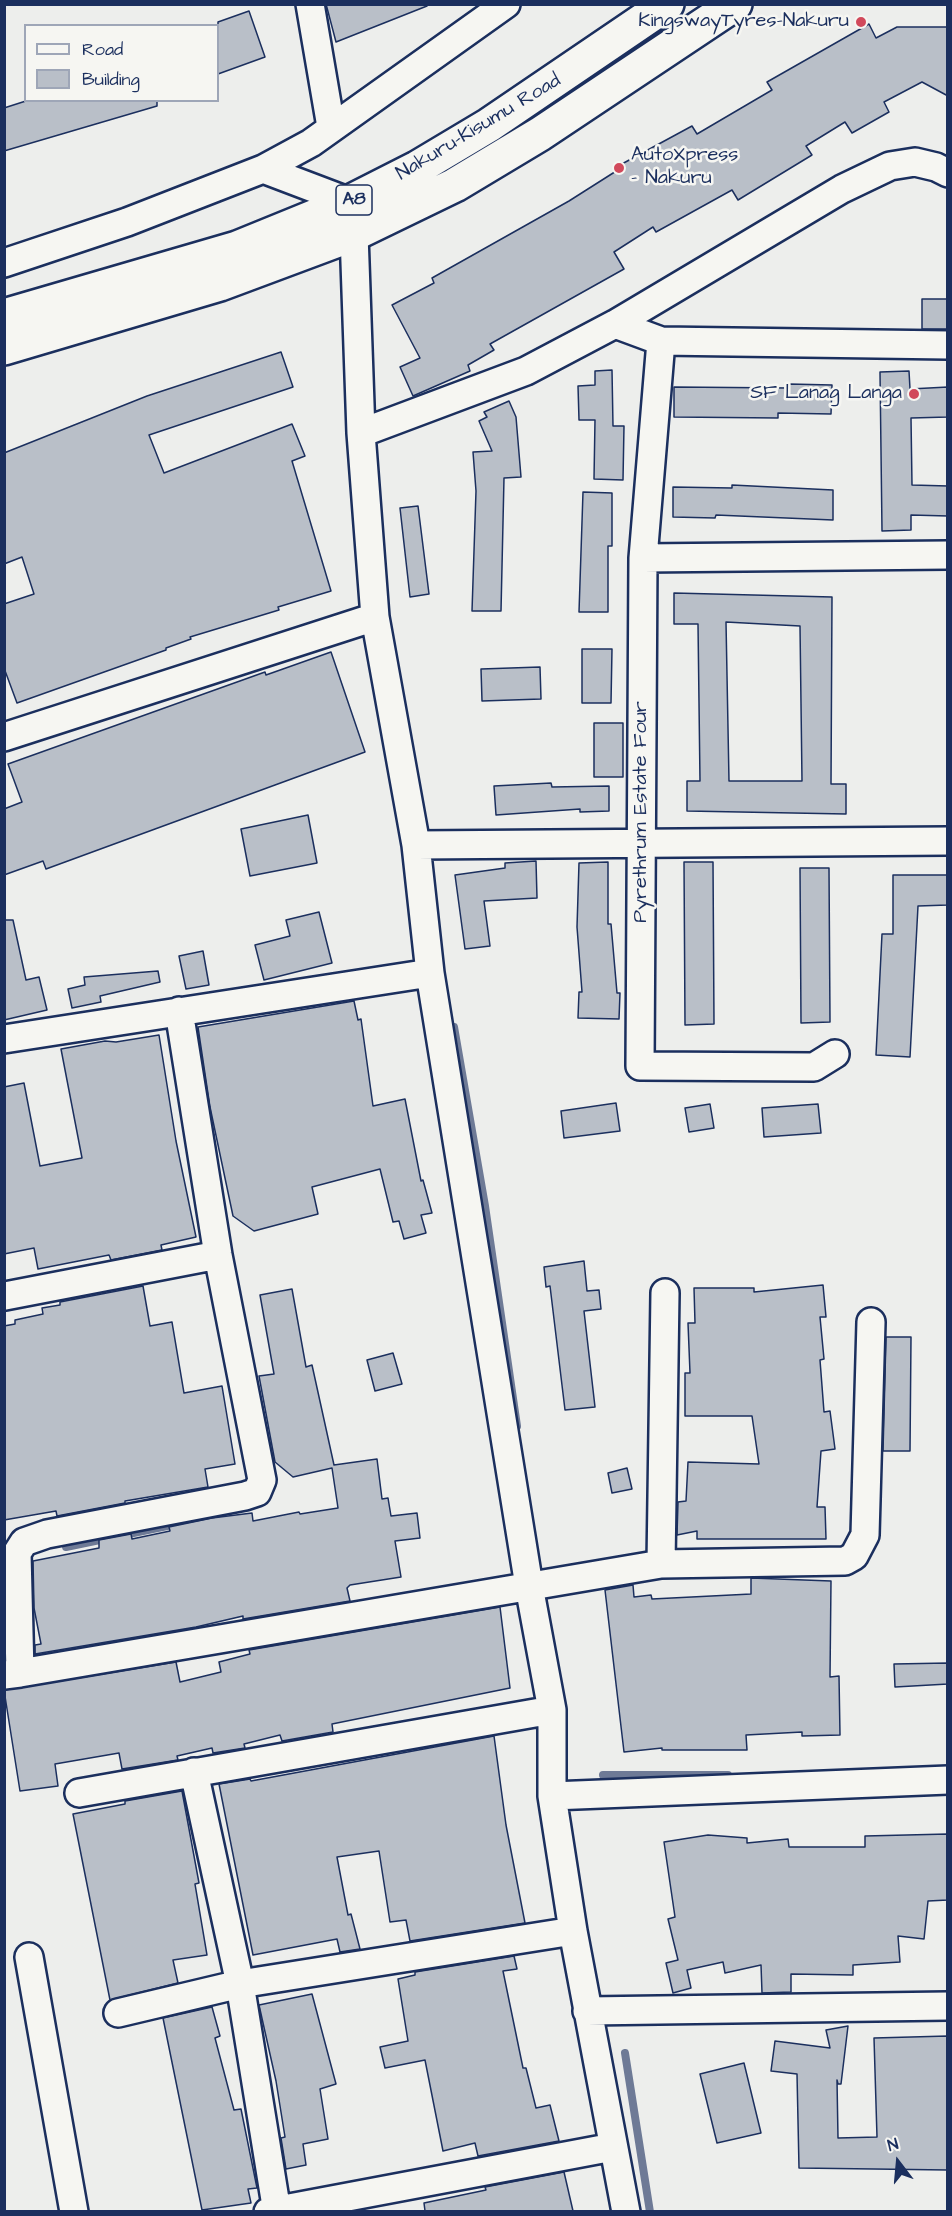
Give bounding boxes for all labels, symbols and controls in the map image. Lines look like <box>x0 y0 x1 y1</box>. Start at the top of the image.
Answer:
place label: KingswayTyres-Nakuru <box>638 10 849 34</box>
marker: KingswayTyres-Nakuru <box>854 15 868 29</box>
legend <box>24 24 219 102</box>
text: Road <box>82 37 123 62</box>
text: Building <box>82 67 140 92</box>
street label: Nakuru-Kisumu Road <box>392 69 566 187</box>
place label: AutoXpress - Nakuru <box>631 144 738 191</box>
marker: AutoXpress - Nakuru <box>612 161 626 175</box>
road number: A8 <box>336 185 372 215</box>
place label: SF Lanag Langa <box>750 382 902 406</box>
marker: SF Lanag Langa <box>907 387 921 401</box>
street label: Pyrethrum Estate Four <box>630 701 654 923</box>
north arrow <box>868 2132 928 2192</box>
text: N <box>885 2133 901 2157</box>

